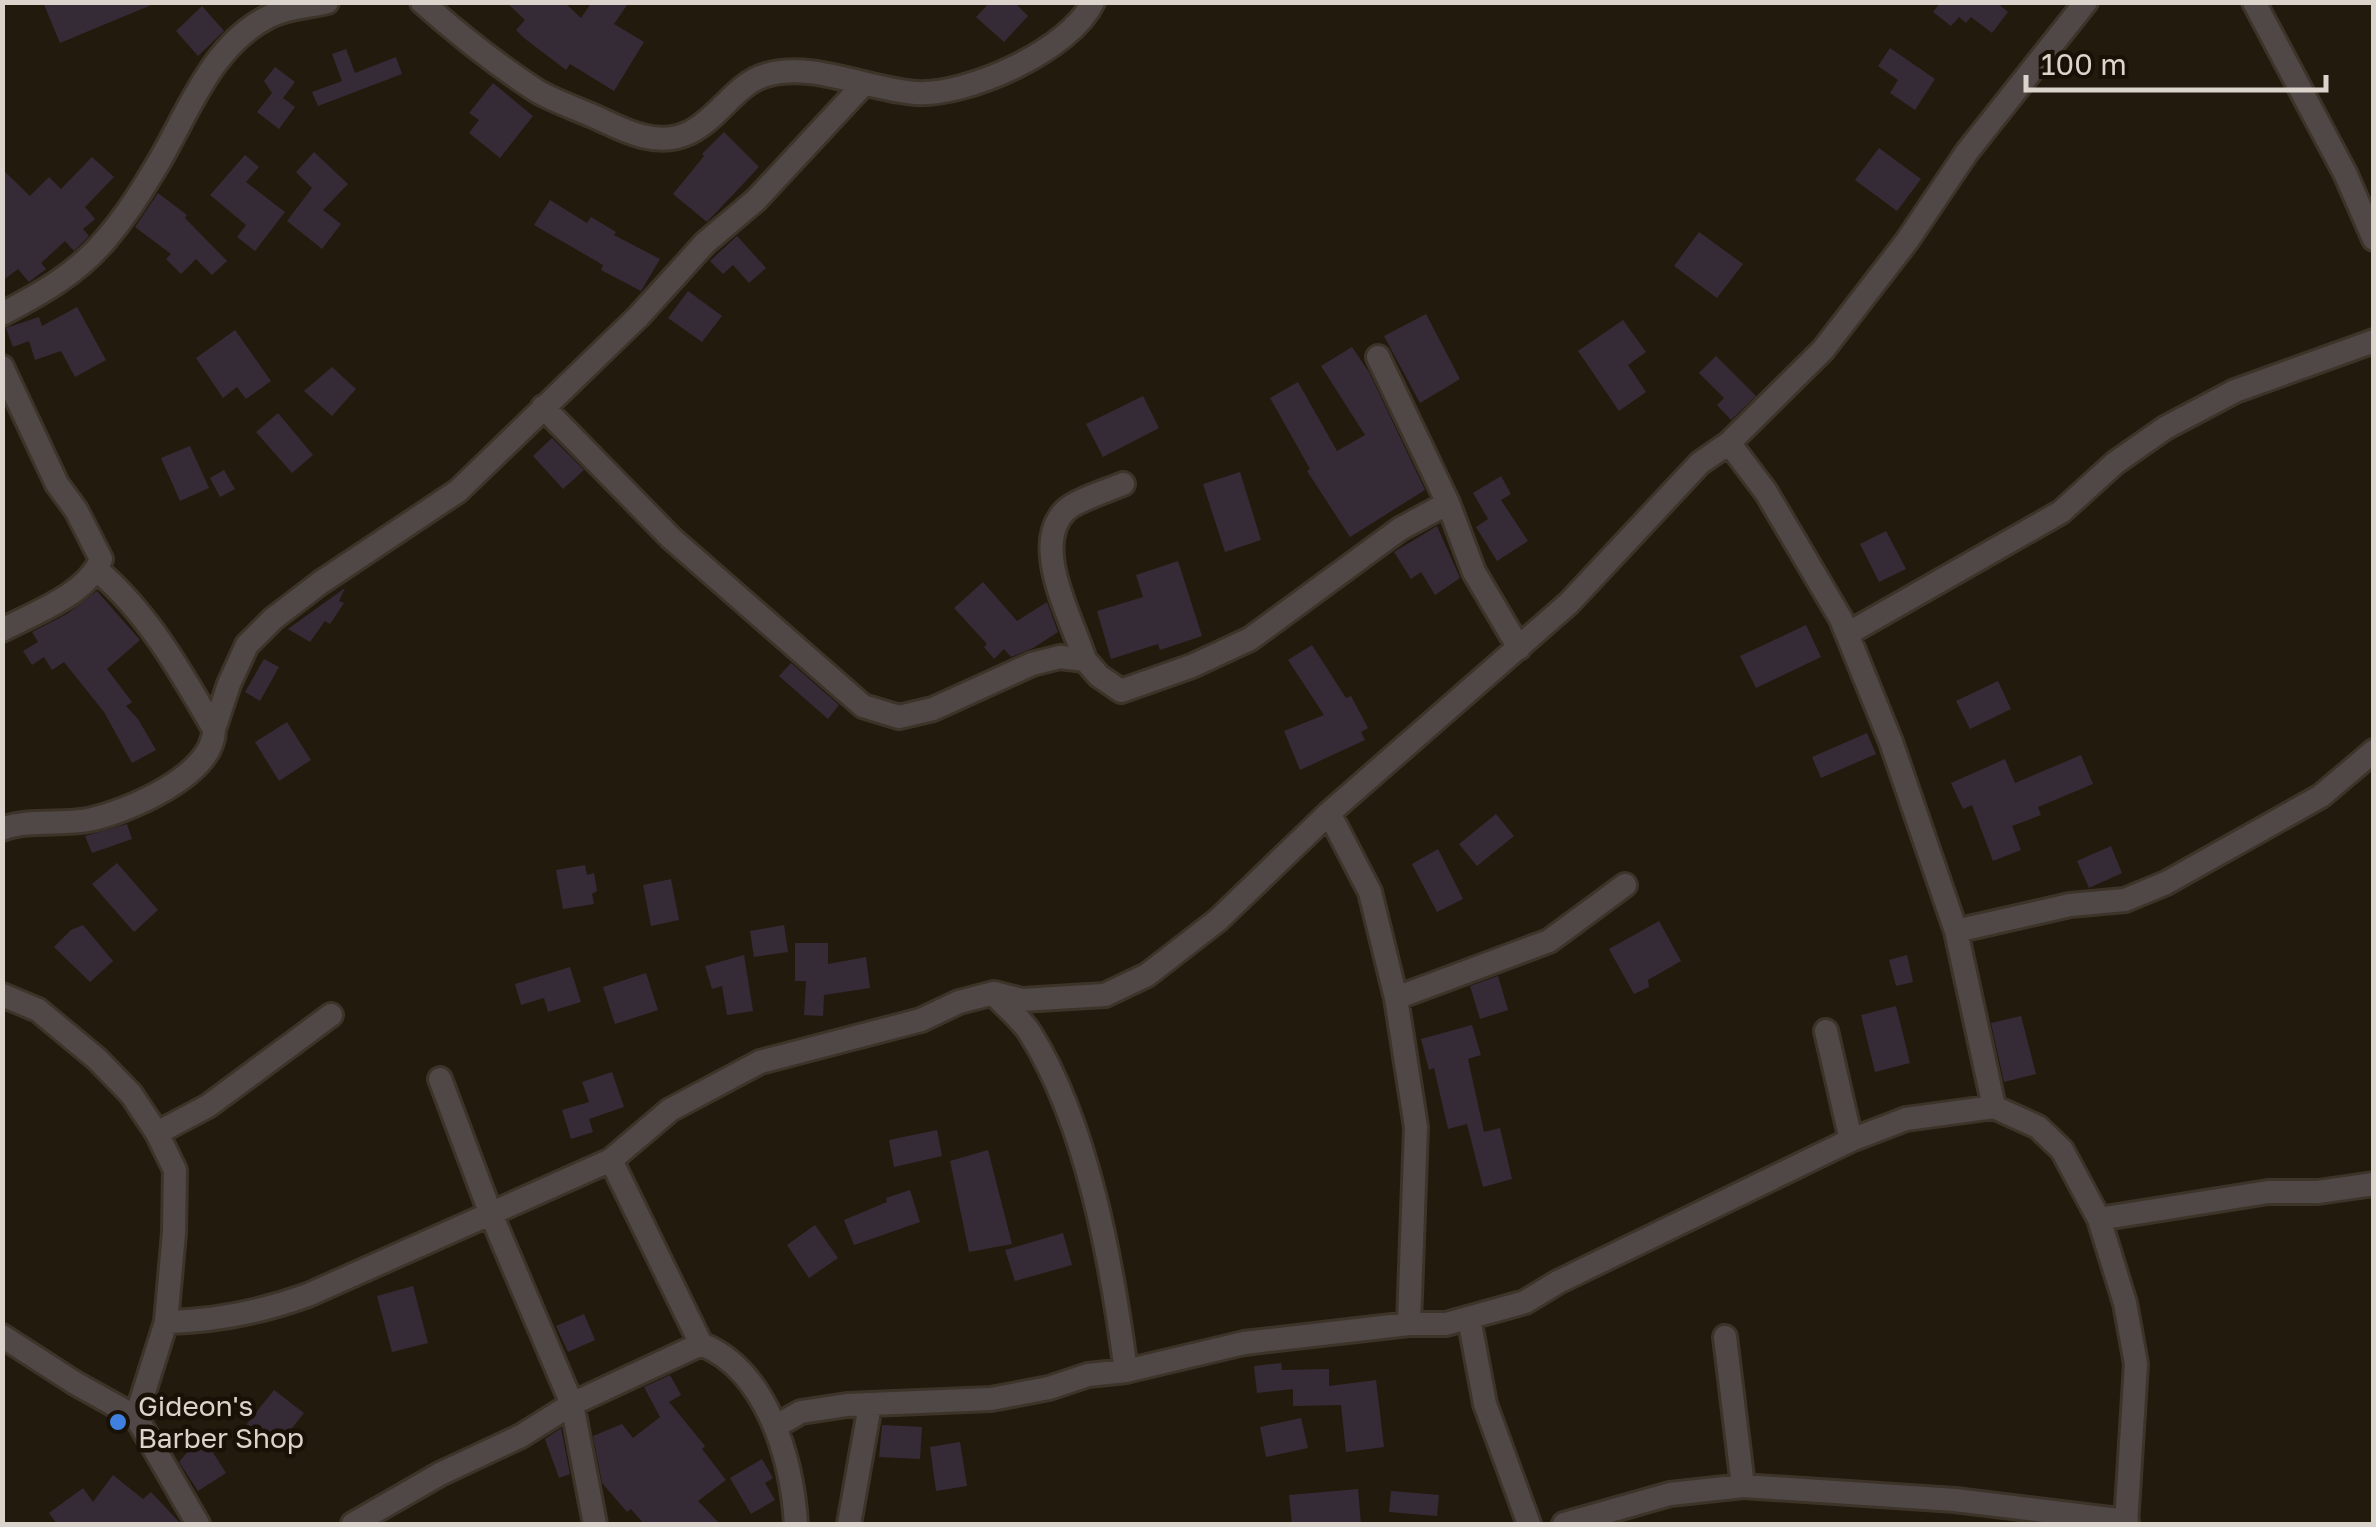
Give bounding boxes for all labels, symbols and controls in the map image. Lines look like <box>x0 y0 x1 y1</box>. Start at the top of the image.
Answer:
scale bar <box>2026 30 2326 92</box>
text: 100 m <box>2041 46 2127 82</box>
place label: Gideon's Barber Shop <box>138 1389 304 1454</box>
marker: Gideon's Barber Shop <box>107 1411 129 1433</box>

